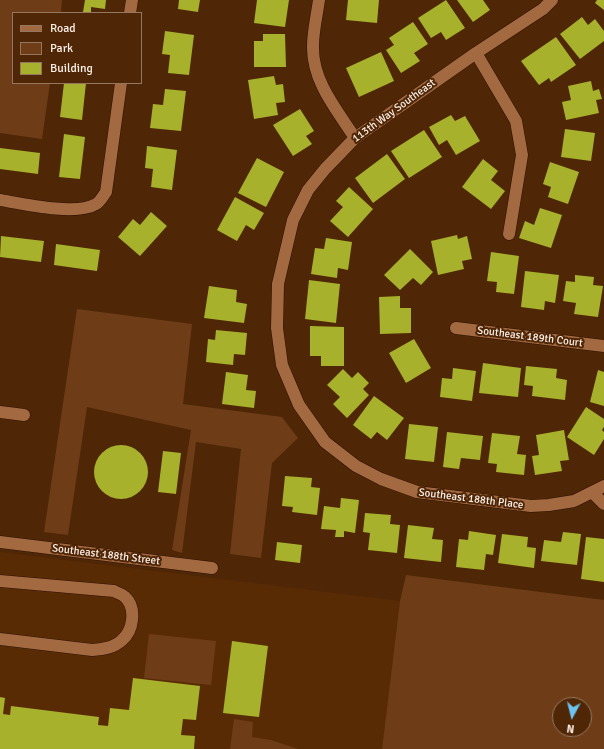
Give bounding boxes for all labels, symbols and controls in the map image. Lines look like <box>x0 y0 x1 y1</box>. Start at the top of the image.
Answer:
legend <box>12 12 142 84</box>
text: Road <box>50 21 76 36</box>
text: Park <box>50 41 73 56</box>
text: Building <box>50 61 93 76</box>
street label: 113th Way Southeast <box>350 76 438 146</box>
street label: Southeast 189th Court <box>476 324 584 350</box>
street label: Southeast 188th Place <box>418 486 524 512</box>
street label: Southeast 188th Street <box>51 542 161 568</box>
north arrow <box>552 697 592 737</box>
text: N <box>566 721 575 735</box>

